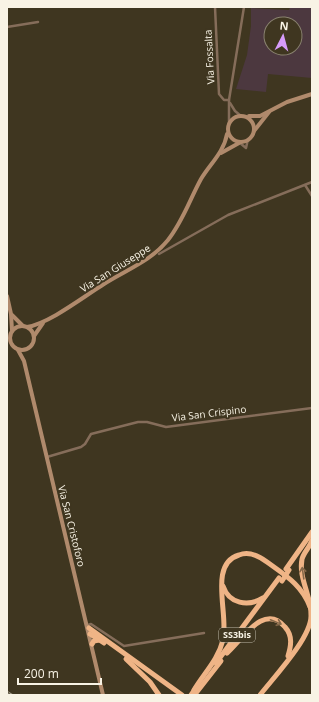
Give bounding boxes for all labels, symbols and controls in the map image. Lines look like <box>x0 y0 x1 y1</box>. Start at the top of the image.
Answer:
north arrow <box>263 16 303 56</box>
text: N <box>279 18 289 33</box>
street label: Via Fossalta <box>201 29 217 85</box>
street label: Via San Giuseppe <box>77 241 153 295</box>
street label: Via San Crispino <box>171 401 247 425</box>
street label: Via San Cristoforo <box>55 484 89 568</box>
one-way arrow <box>299 566 306 579</box>
one-way arrow <box>270 618 282 626</box>
road number: SS3bis <box>219 628 255 642</box>
scale bar <box>18 660 101 686</box>
text: 200 m <box>24 665 59 682</box>

